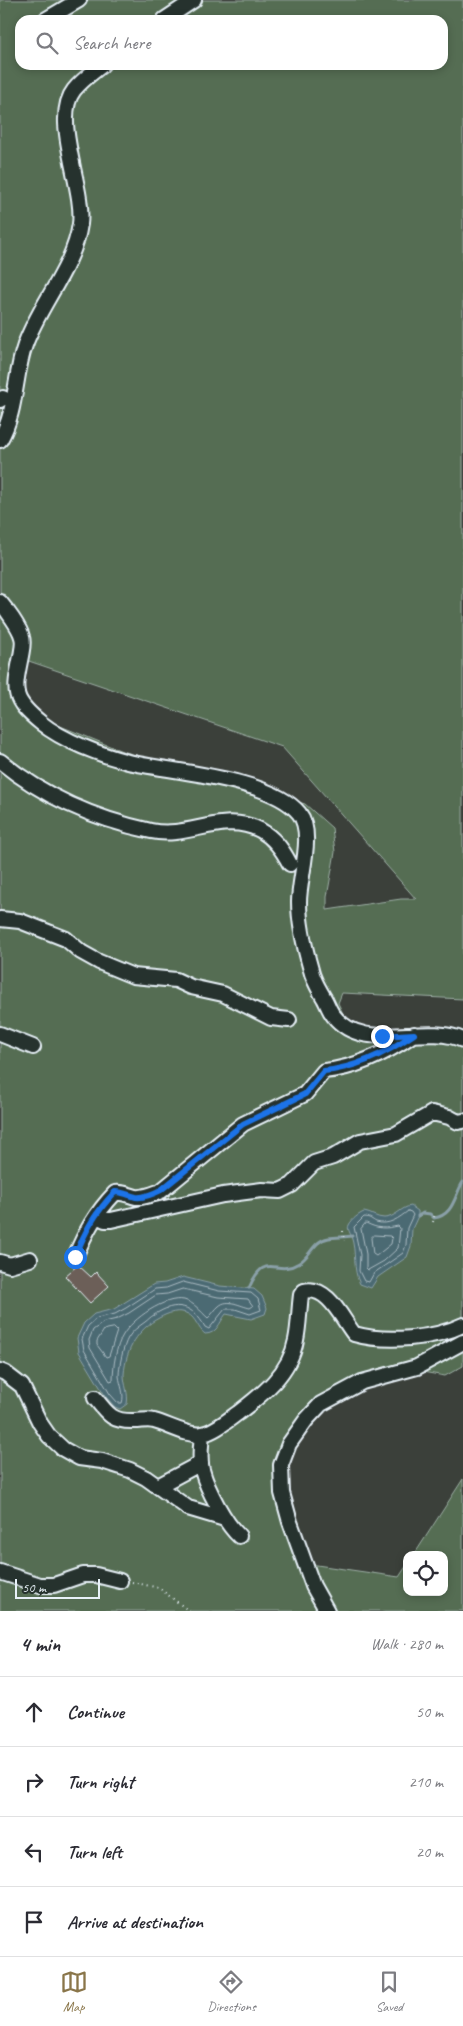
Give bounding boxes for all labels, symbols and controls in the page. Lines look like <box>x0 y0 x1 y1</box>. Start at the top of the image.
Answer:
search box <box>15 15 448 70</box>
icon: search <box>33 29 61 57</box>
text: Search here <box>73 31 150 55</box>
route end <box>371 1025 394 1048</box>
route start <box>64 1246 87 1269</box>
map controls <box>403 1551 448 1596</box>
button: locate <box>403 1551 448 1596</box>
scale bar <box>15 1576 100 1599</box>
text: 50 m <box>22 1579 46 1596</box>
text: 4 min <box>20 1631 60 1657</box>
text: Walk · 280 m <box>371 1634 443 1654</box>
icon: ahead <box>20 1698 48 1726</box>
text: Continue <box>67 1700 124 1724</box>
text: 50 m <box>416 1702 443 1722</box>
icon: right <box>20 1768 48 1796</box>
text: Turn right <box>67 1770 134 1794</box>
text: 210 m <box>409 1772 443 1792</box>
icon: left <box>20 1838 48 1866</box>
text: Turn left <box>67 1840 122 1864</box>
text: 20 m <box>416 1842 443 1862</box>
icon: arrive <box>20 1908 48 1936</box>
text: Arrive at destination <box>67 1910 203 1934</box>
tab: Map <box>60 1968 88 2015</box>
tab: Directions <box>207 1968 256 2015</box>
tab: Saved <box>375 1968 403 2015</box>

